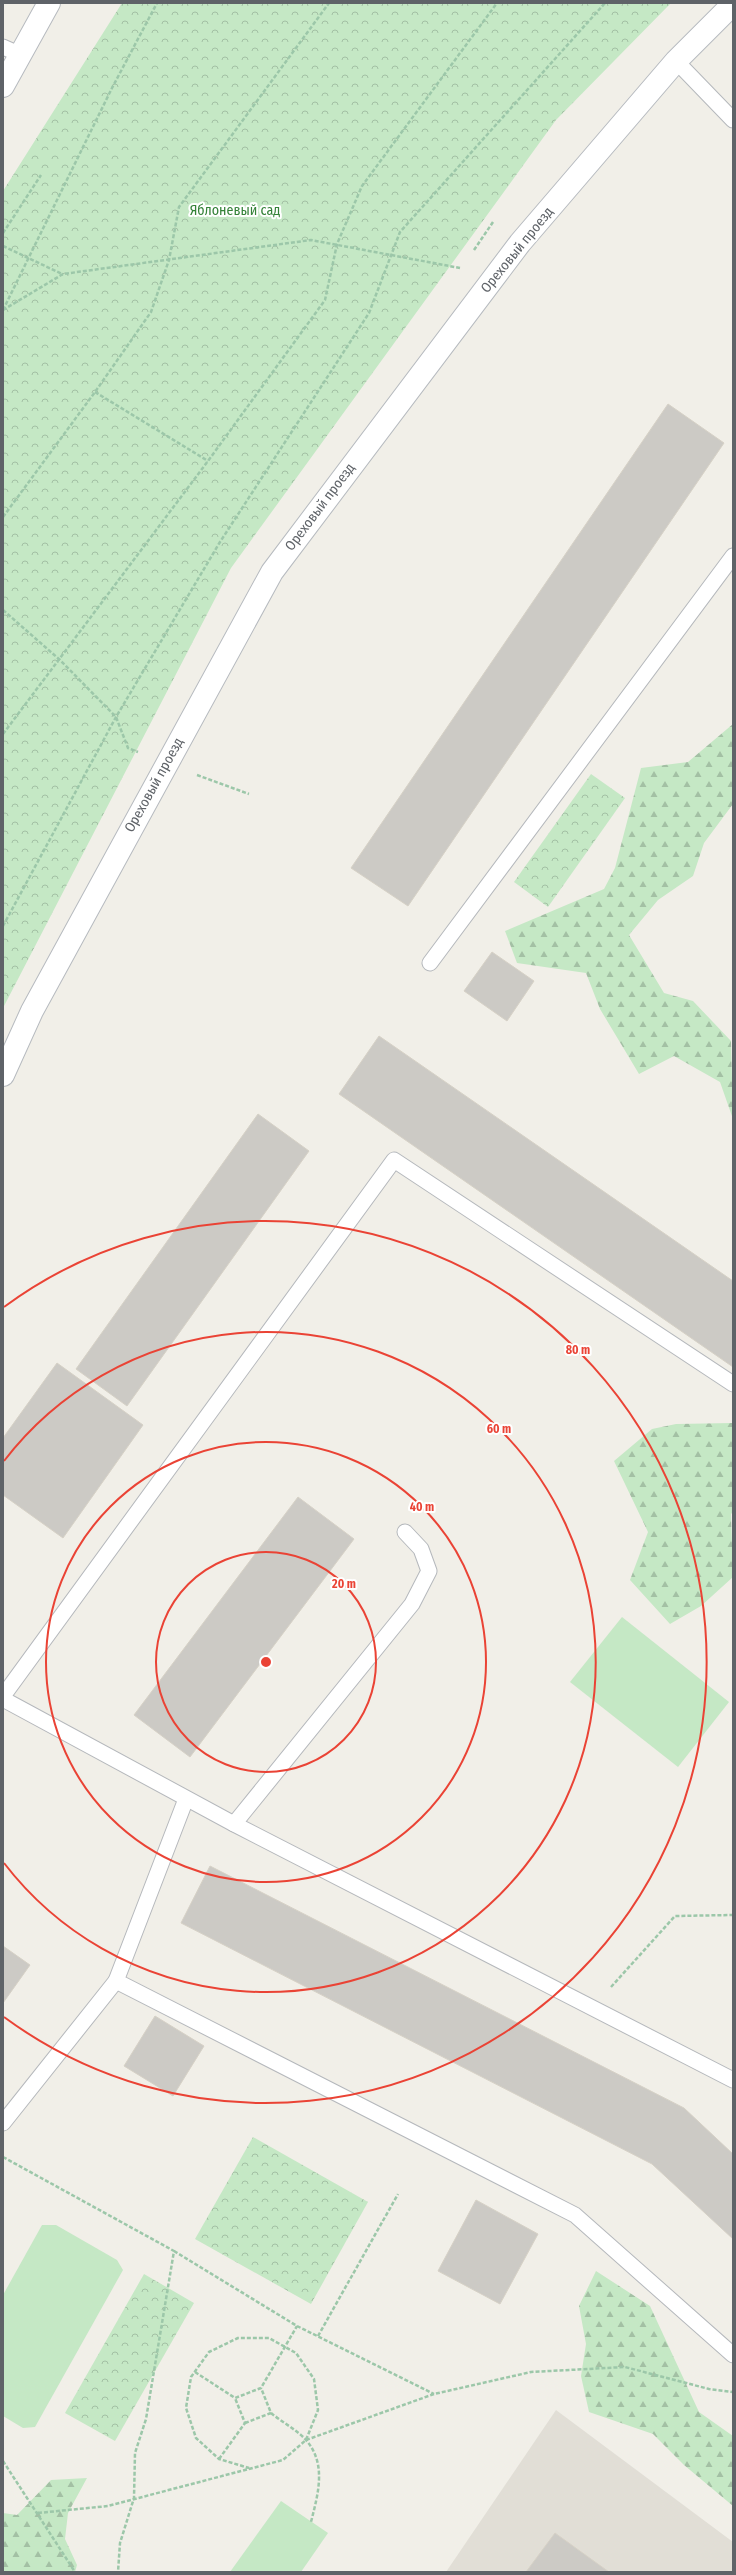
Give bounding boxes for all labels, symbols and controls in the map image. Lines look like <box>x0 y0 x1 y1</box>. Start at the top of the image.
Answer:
park label: Яблоневый сад <box>190 202 280 219</box>
street label: Ореховый проезд <box>477 204 557 296</box>
street label: Ореховый проезд <box>281 460 359 554</box>
street label: Ореховый проезд <box>121 735 187 835</box>
text: 80 m <box>566 1343 590 1357</box>
text: 60 m <box>487 1422 511 1436</box>
text: 40 m <box>410 1500 434 1514</box>
text: 20 m <box>331 1577 356 1591</box>
centre of rings <box>259 1655 273 1669</box>

